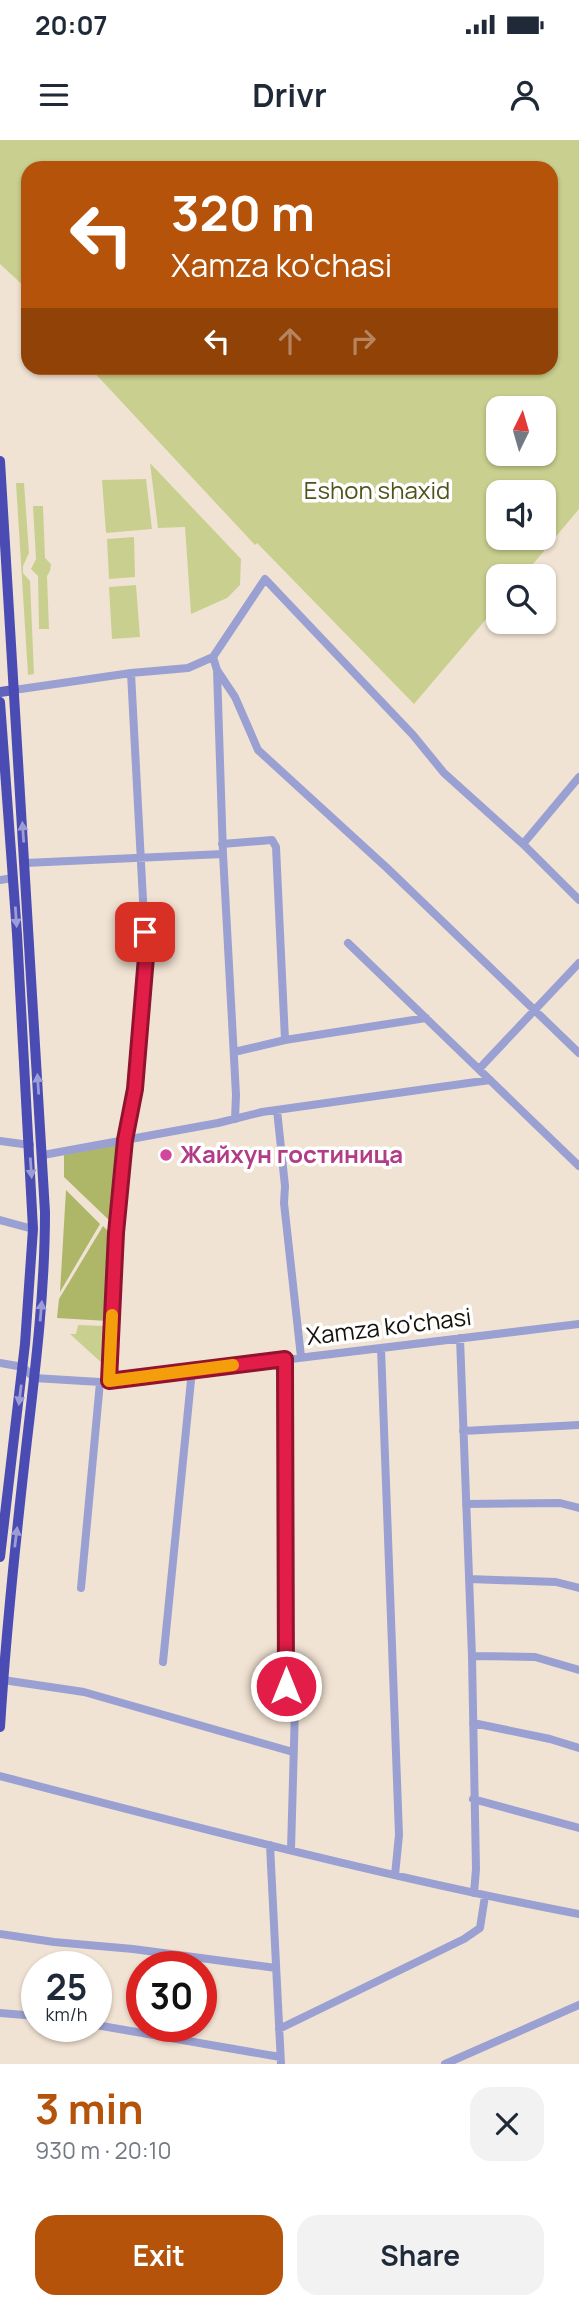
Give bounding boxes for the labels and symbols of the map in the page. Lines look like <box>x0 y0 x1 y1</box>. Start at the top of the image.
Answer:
north arrow <box>486 396 556 466</box>
park label: Eshon shaxid <box>304 473 450 506</box>
one-way arrow <box>17 821 28 843</box>
pin <box>115 902 175 962</box>
one-way arrow <box>11 906 22 928</box>
one-way arrow <box>32 1073 43 1095</box>
place label: Жайхун гостиница <box>180 1137 403 1170</box>
marker: Жайхун гостиница <box>158 1147 174 1163</box>
one-way arrow <box>26 1158 37 1180</box>
street label: Xamza ko'chasi <box>304 1299 473 1352</box>
one-way arrow <box>36 1300 47 1322</box>
one-way arrow <box>14 1384 25 1406</box>
one-way arrow <box>11 1526 22 1548</box>
position arrow <box>249 1649 323 1723</box>
speed limit sign: 30 <box>126 1951 217 2042</box>

